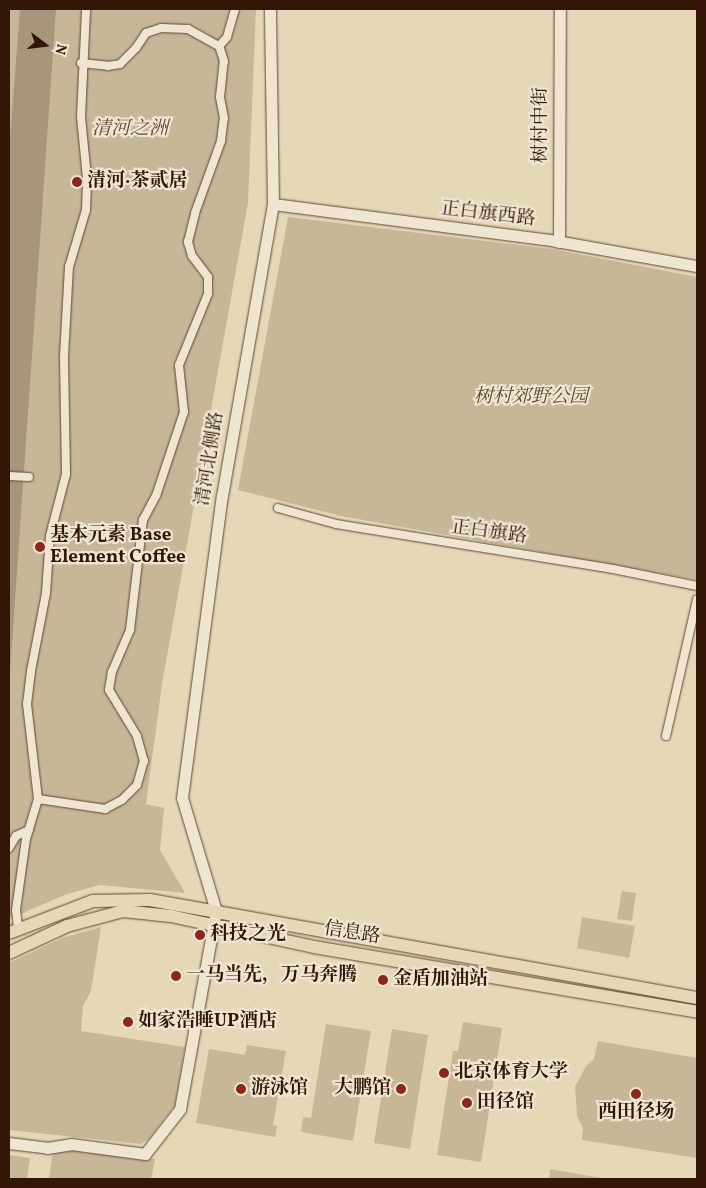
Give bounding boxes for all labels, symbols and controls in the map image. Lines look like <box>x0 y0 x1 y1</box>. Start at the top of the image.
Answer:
north arrow <box>20 20 70 70</box>
text: N <box>49 42 70 56</box>
street label: 树村中街 <box>531 87 553 163</box>
park label: 清河之洲 <box>92 119 168 141</box>
place label: 清河·茶贰居 <box>87 171 187 193</box>
marker: 清河·茶贰居 <box>71 176 83 188</box>
street label: 正白旗西路 <box>439 198 537 232</box>
park label: 树村郊野公园 <box>474 387 588 409</box>
street label: 清河北侧路 <box>192 410 230 508</box>
street label: 正白旗路 <box>450 516 528 550</box>
place label: 基本元素 Base Element Coffee <box>50 525 186 569</box>
marker: 基本元素 Base Element Coffee <box>34 541 46 553</box>
street label: 信息路 <box>322 918 382 950</box>
place label: 科技之光 <box>210 924 286 946</box>
marker: 科技之光 <box>194 929 206 941</box>
place label: 一马当先，万马奔腾 <box>186 965 357 987</box>
place label: 金盾加油站 <box>393 969 488 991</box>
marker: 一马当先，万马奔腾 <box>170 970 182 982</box>
marker: 金盾加油站 <box>377 974 389 986</box>
place label: 如家浩睡UP酒店 <box>138 1011 277 1033</box>
marker: 如家浩睡UP酒店 <box>122 1016 134 1028</box>
place label: 北京体育大学 <box>454 1062 568 1084</box>
marker: 北京体育大学 <box>438 1067 450 1079</box>
place label: 游泳馆 <box>251 1078 308 1100</box>
place label: 大鹏馆 <box>334 1078 391 1100</box>
marker: 游泳馆 <box>235 1083 247 1095</box>
marker: 大鹏馆 <box>395 1083 407 1095</box>
marker: 西田径场 <box>630 1088 642 1100</box>
place label: 田径馆 <box>477 1092 534 1114</box>
marker: 田径馆 <box>461 1097 473 1109</box>
place label: 西田径场 <box>598 1102 674 1124</box>

